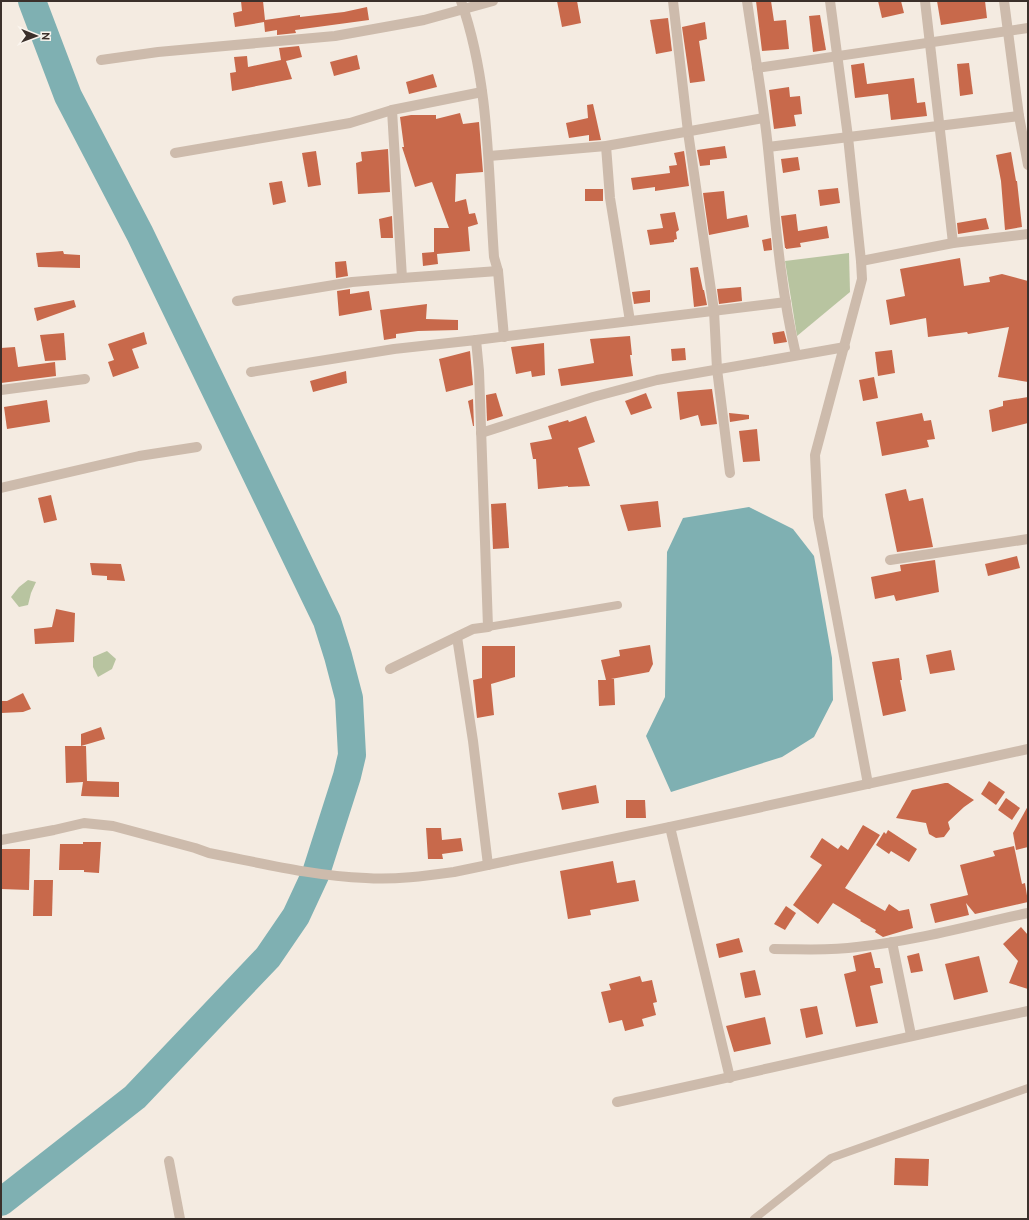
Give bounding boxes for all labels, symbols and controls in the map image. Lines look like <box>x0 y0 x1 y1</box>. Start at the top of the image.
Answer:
north arrow <box>16 16 56 56</box>
text: N <box>40 32 52 40</box>

